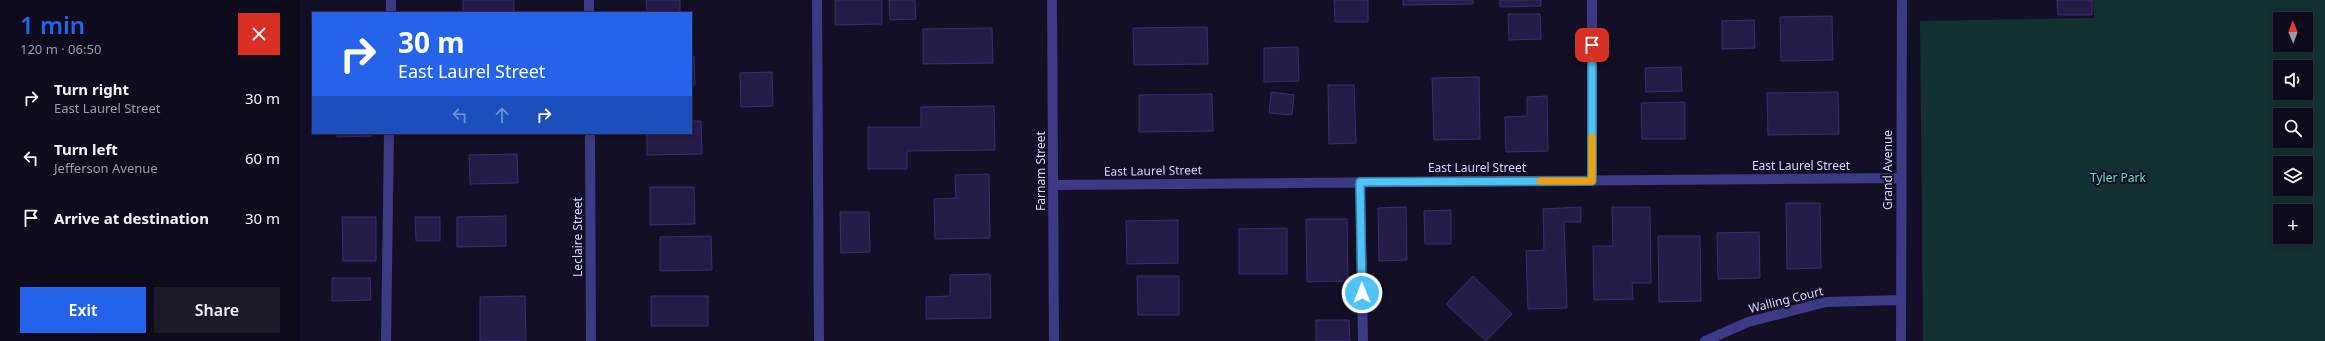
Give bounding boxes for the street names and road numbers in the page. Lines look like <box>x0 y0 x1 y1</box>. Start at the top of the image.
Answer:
street label: Farnam Street <box>1032 130 1049 211</box>
street label: Grand Avenue <box>1879 130 1896 210</box>
street label: East Laurel Street <box>1752 157 1851 174</box>
street label: East Laurel Street <box>1428 159 1527 176</box>
street label: East Laurel Street <box>1104 161 1203 180</box>
street label: Leclaire Street <box>569 196 586 277</box>
street label: Walling Court <box>1747 282 1826 317</box>

